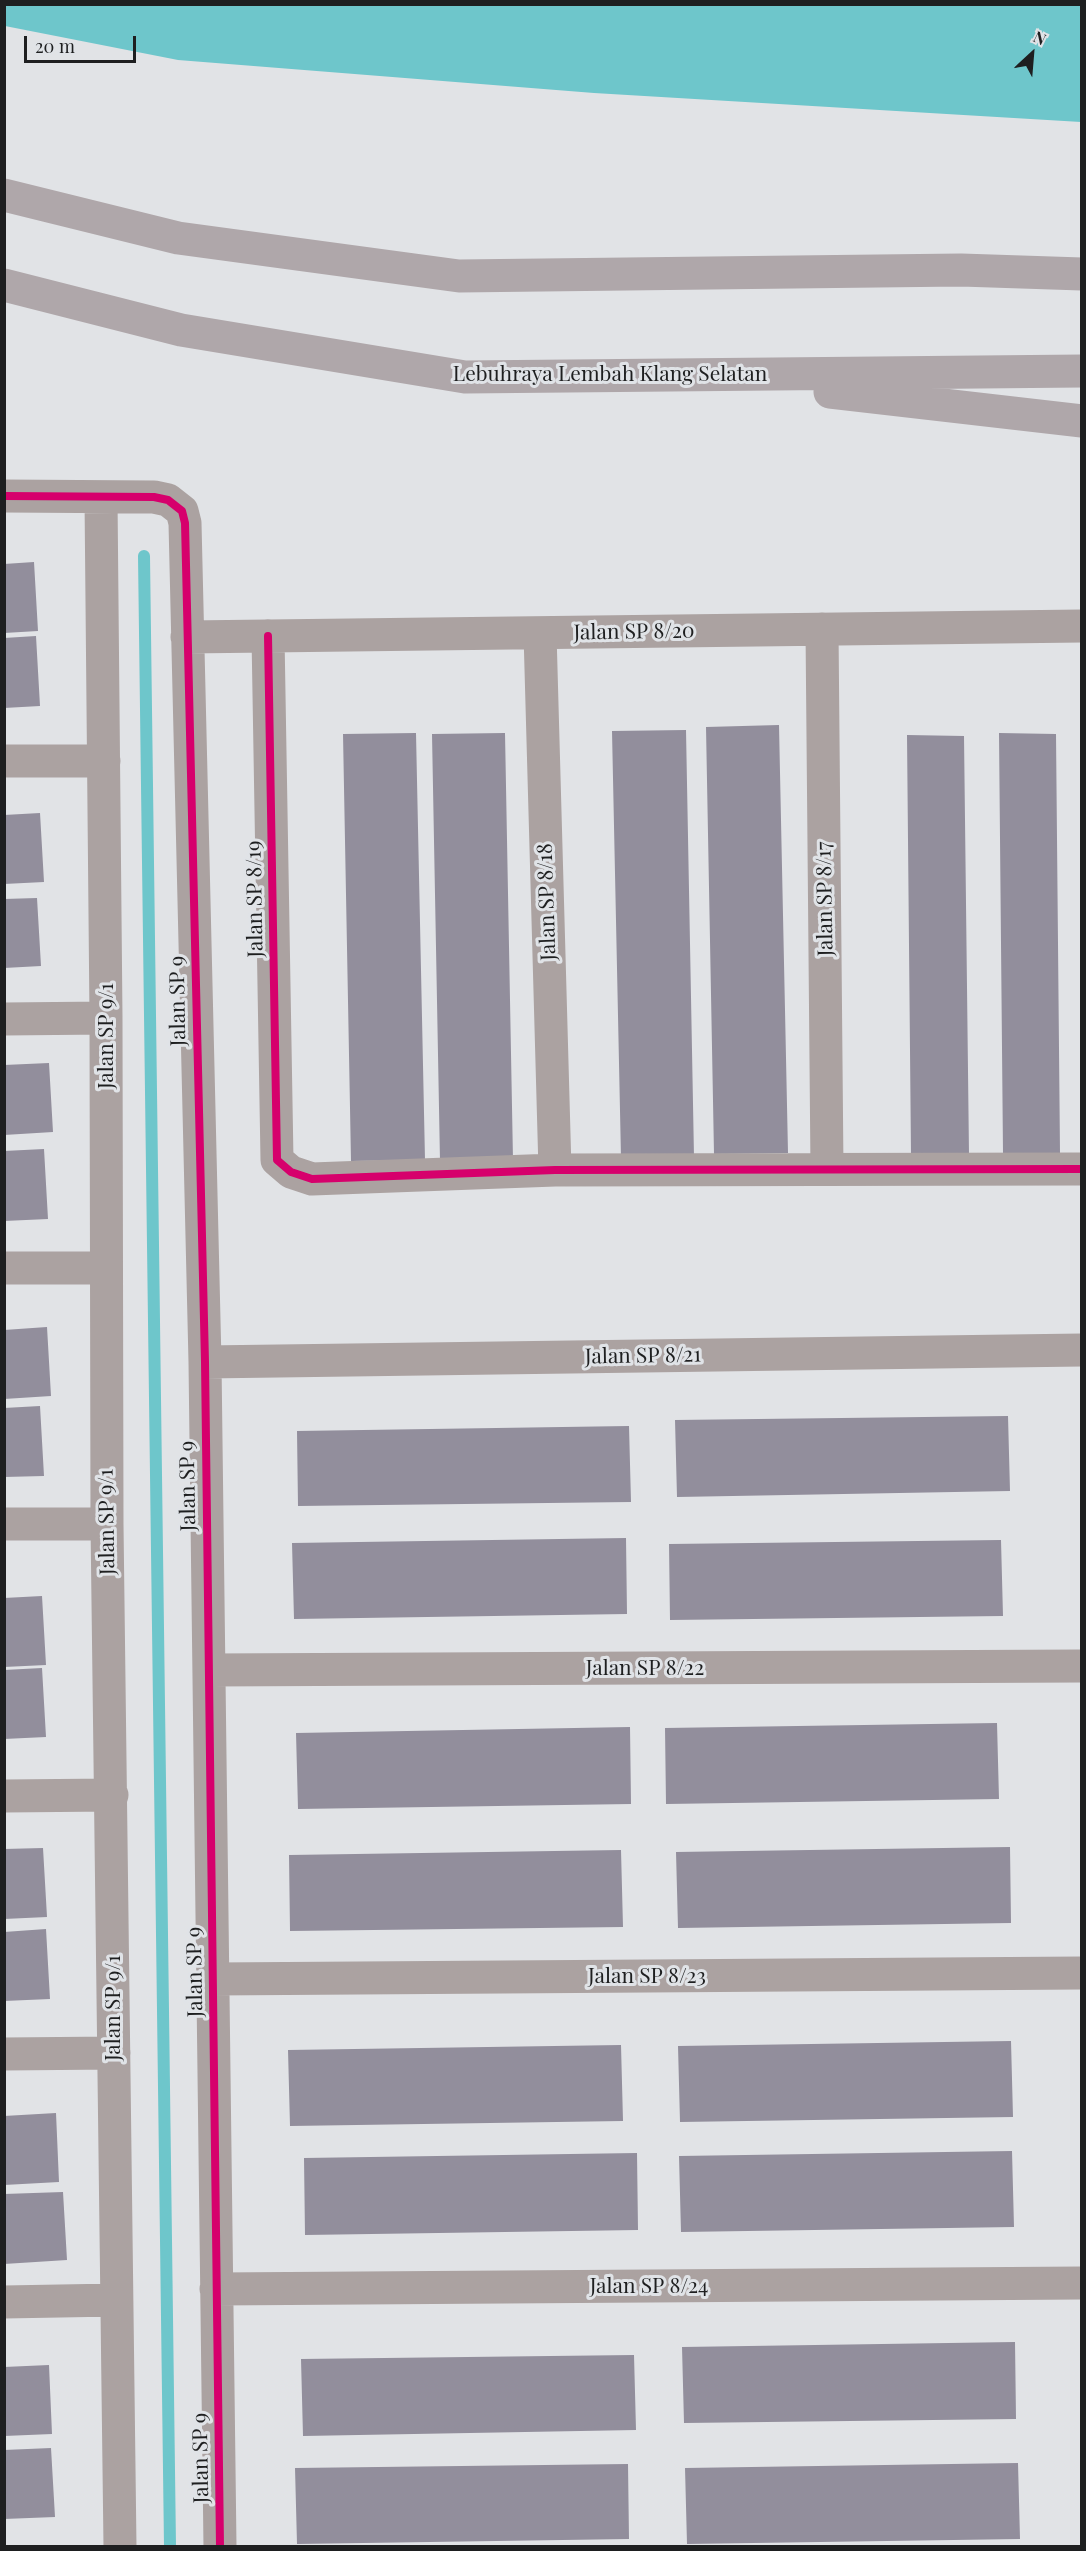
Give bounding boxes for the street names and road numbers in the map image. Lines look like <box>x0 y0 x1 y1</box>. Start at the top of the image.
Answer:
street label: Lebuhraya Lembah Klang Selatan <box>453 361 767 387</box>
street label: Jalan SP 8/20 <box>573 618 695 646</box>
street label: Jalan SP 8/19 <box>241 840 269 958</box>
street label: Jalan SP 8/17 <box>811 841 839 957</box>
street label: Jalan SP 8/18 <box>532 843 562 961</box>
street label: Jalan SP 9 <box>165 955 191 1047</box>
street label: Jalan SP 9/1 <box>93 983 119 1089</box>
street label: Jalan SP 8/21 <box>585 1342 701 1370</box>
street label: Jalan SP 9 <box>175 1440 201 1532</box>
street label: Jalan SP 9/1 <box>93 1469 121 1575</box>
street label: Jalan SP 8/22 <box>586 1655 704 1681</box>
street label: Jalan SP 9 <box>182 1926 208 2018</box>
street label: Jalan SP 9/1 <box>100 1955 126 2061</box>
street label: Jalan SP 8/23 <box>588 1963 706 1989</box>
street label: Jalan SP 8/24 <box>590 2273 708 2299</box>
street label: Jalan SP 9 <box>188 2412 214 2504</box>

